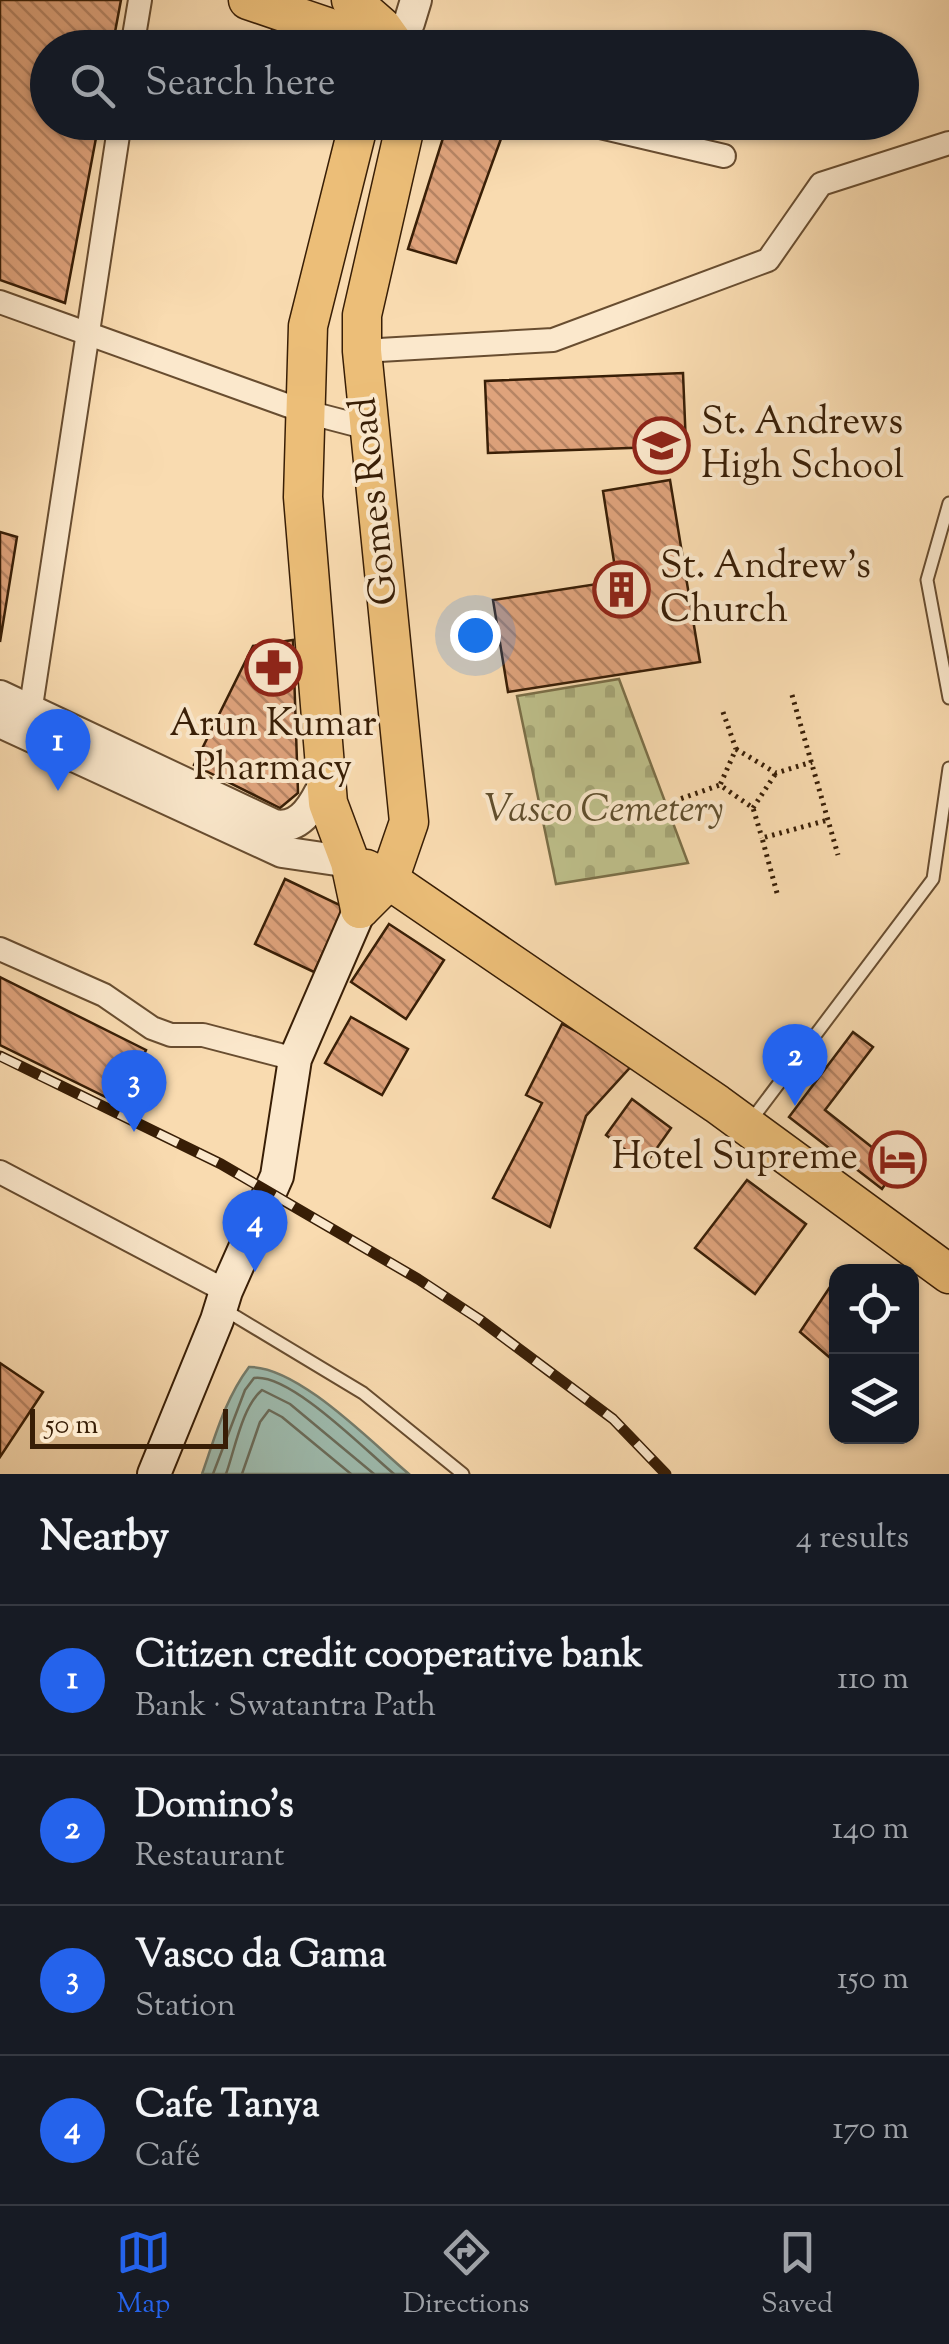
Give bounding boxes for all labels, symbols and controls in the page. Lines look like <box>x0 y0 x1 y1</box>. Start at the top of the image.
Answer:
search box <box>30 30 919 140</box>
icon: search <box>65 58 120 113</box>
text: Search here <box>145 58 336 112</box>
street label: Gomes Road <box>338 394 414 608</box>
place label: St. Andrews High School <box>701 397 904 495</box>
school or university icon: St. Andrews High School <box>632 416 692 476</box>
place label: St. Andrew's Church <box>660 541 871 639</box>
building icon: St. Andrew's Church <box>591 560 651 620</box>
your location <box>450 610 501 661</box>
pharmacy icon: Arun Kumar Pharmacy <box>243 638 303 698</box>
place label: Arun Kumar Pharmacy <box>169 699 377 797</box>
pin: 1 <box>26 708 90 791</box>
park label: Vasco Cemetery <box>485 785 723 839</box>
pin: 2 <box>762 1024 828 1106</box>
pin: 3 <box>102 1050 166 1132</box>
hotel icon: Hotel Supreme <box>867 1129 927 1189</box>
place label: Hotel Supreme <box>612 1132 858 1186</box>
pin: 4 <box>222 1190 288 1272</box>
map controls <box>829 1264 919 1444</box>
button: locate <box>829 1264 919 1354</box>
button: layers <box>829 1354 919 1444</box>
scale bar <box>30 1404 228 1448</box>
text: 50 m <box>45 1406 99 1446</box>
text: Nearby <box>40 1509 169 1569</box>
text: 4 results <box>796 1516 909 1562</box>
text: Citizen credit cooperative bank <box>135 1630 643 1684</box>
text: 1 <box>67 1657 78 1703</box>
text: 110 m <box>837 1657 909 1703</box>
text: Bank · Swatantra Path <box>135 1684 436 1730</box>
text: Domino's <box>135 1780 294 1834</box>
text: 2 <box>65 1807 80 1853</box>
text: 140 m <box>832 1807 909 1853</box>
text: Restaurant <box>135 1834 285 1880</box>
text: Vasco da Gama <box>135 1930 387 1984</box>
text: 3 <box>66 1957 79 2003</box>
text: 150 m <box>837 1957 909 2003</box>
text: Station <box>135 1984 236 2030</box>
text: Cafe Tanya <box>135 2080 319 2134</box>
text: 4 <box>64 2107 81 2153</box>
text: 170 m <box>832 2107 909 2153</box>
text: Café <box>135 2134 200 2180</box>
tab: Map <box>116 2225 171 2325</box>
tab: Directions <box>403 2225 529 2325</box>
tab: Saved <box>761 2225 833 2325</box>

